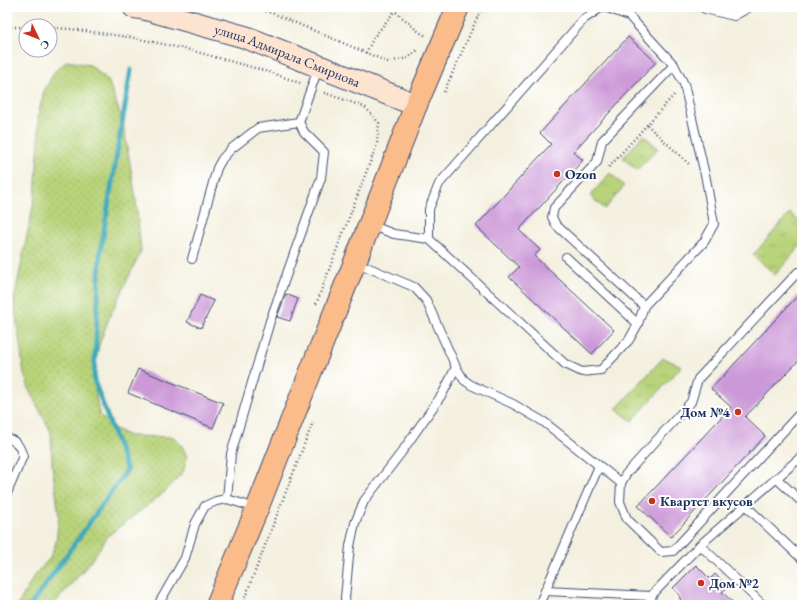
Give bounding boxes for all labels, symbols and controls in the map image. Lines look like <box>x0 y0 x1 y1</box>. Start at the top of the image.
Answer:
north arrow <box>18 18 58 58</box>
street label: улица Адмирала Смирнова <box>212 20 363 91</box>
text: С <box>37 37 53 53</box>
place label: Ozon <box>565 165 597 183</box>
marker: Ozon <box>552 169 562 179</box>
place label: Дом №4 <box>680 403 731 421</box>
marker: Дом №4 <box>733 407 743 417</box>
place label: Квартет вкусов <box>660 492 753 510</box>
marker: Квартет вкусов <box>647 496 657 506</box>
place label: Дом №2 <box>709 574 759 592</box>
marker: Дом №2 <box>696 578 706 588</box>

